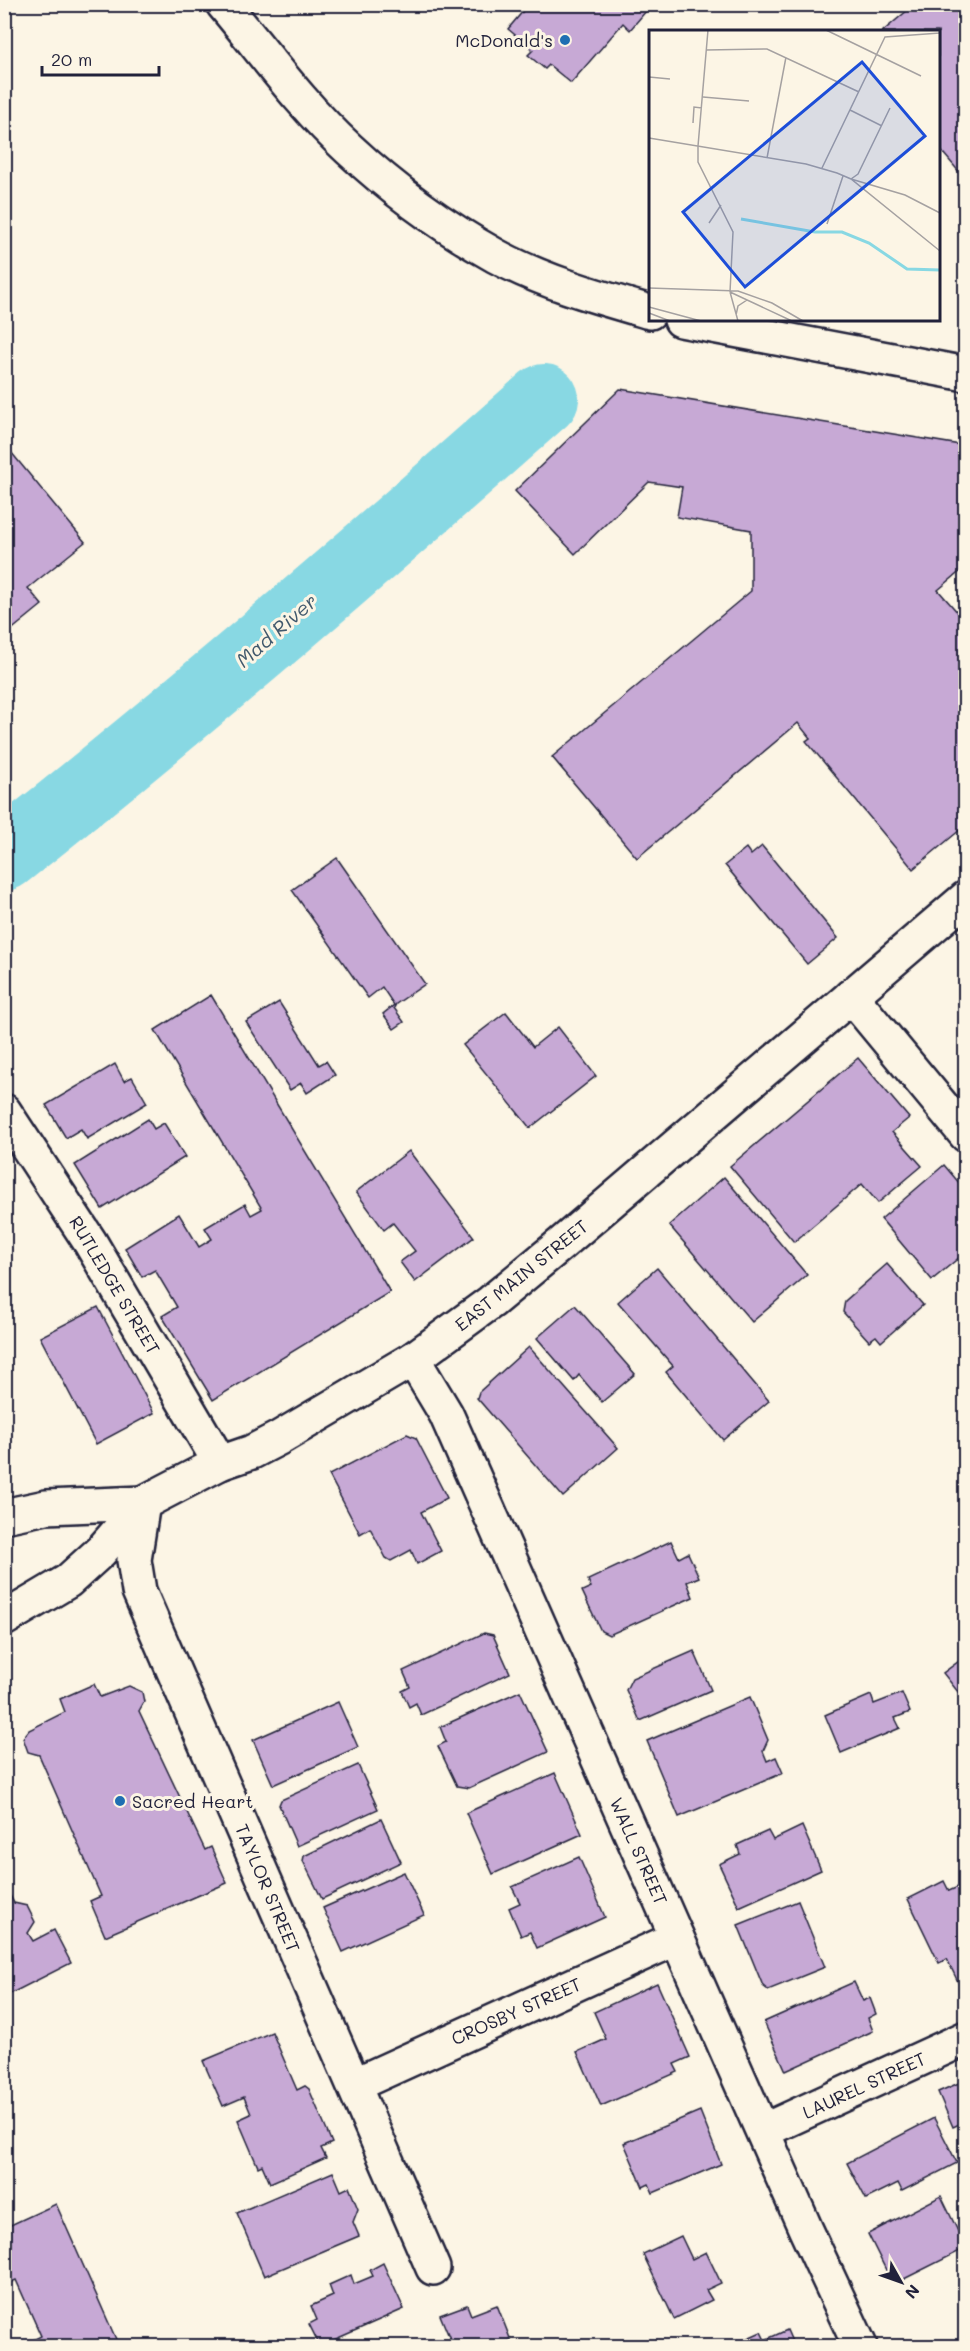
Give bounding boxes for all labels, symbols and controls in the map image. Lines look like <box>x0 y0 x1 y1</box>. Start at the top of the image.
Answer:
place label: McDonald's <box>455 28 553 52</box>
inset map <box>649 30 940 321</box>
marker: McDonald's <box>558 33 572 47</box>
scale bar <box>42 39 159 77</box>
text: 20 m <box>51 47 92 71</box>
water label: Mad River <box>230 588 322 672</box>
street label: RUTLEDGE STREET <box>64 1211 166 1359</box>
street label: EAST MAIN STREET <box>449 1214 593 1336</box>
place label: Sacred Heart <box>132 1789 253 1813</box>
street label: WALL STREET <box>605 1793 673 1909</box>
marker: Sacred Heart <box>113 1794 127 1808</box>
street label: TAYLOR STREET <box>230 1820 306 1956</box>
street label: CROSBY STREET <box>447 1972 585 2050</box>
street label: LAUREL STREET <box>798 2046 930 2124</box>
north arrow <box>871 2252 931 2312</box>
text: N <box>901 2281 925 2303</box>

